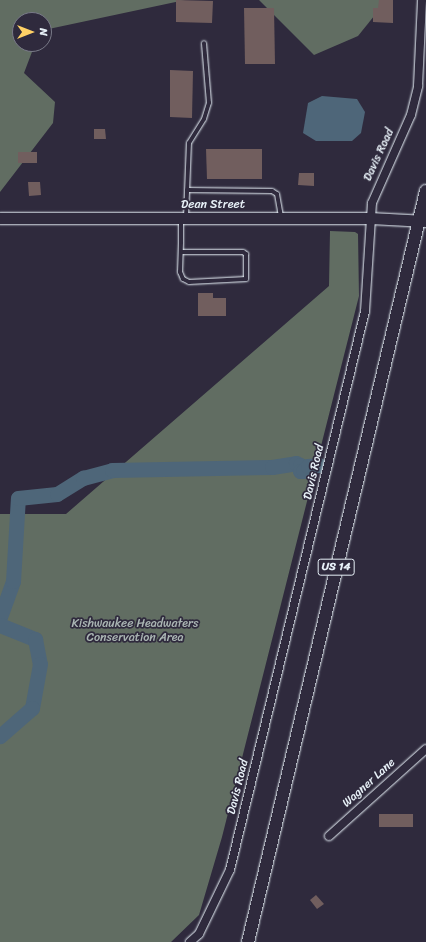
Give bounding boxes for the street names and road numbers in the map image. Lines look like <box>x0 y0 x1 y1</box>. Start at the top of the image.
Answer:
street label: Davis Road <box>361 126 397 184</box>
street label: Dean Street <box>181 198 245 212</box>
street label: Davis Road <box>301 443 327 501</box>
road number: US 14 <box>317 558 355 576</box>
street label: Wagner Lane <box>340 755 398 811</box>
street label: Davis Road <box>224 758 252 816</box>

